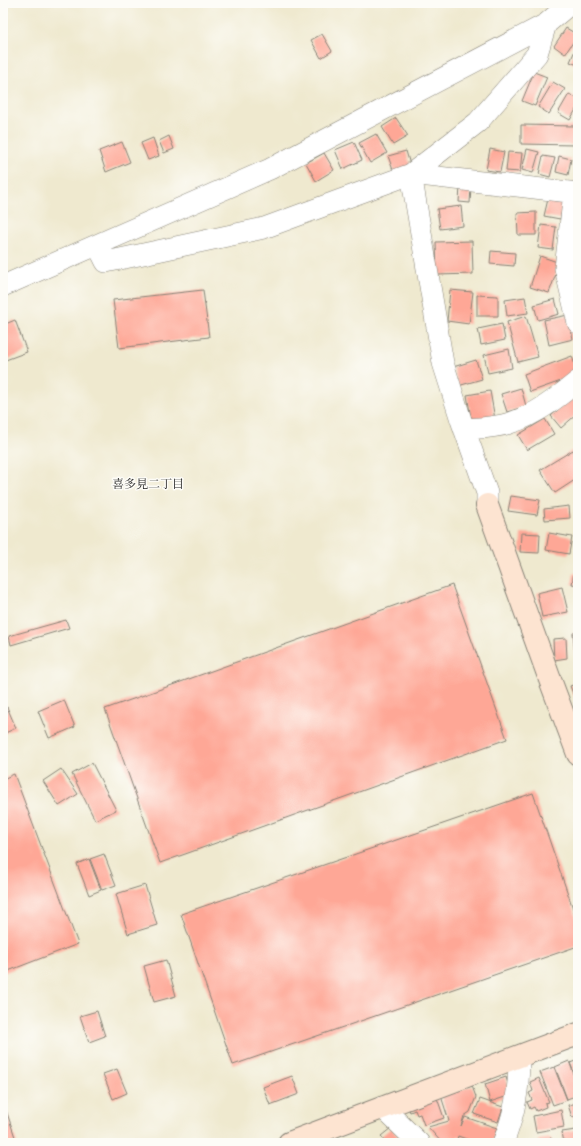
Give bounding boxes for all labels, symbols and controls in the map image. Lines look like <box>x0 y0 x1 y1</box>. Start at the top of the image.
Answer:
district label: 喜多見二丁目 <box>112 476 184 491</box>

